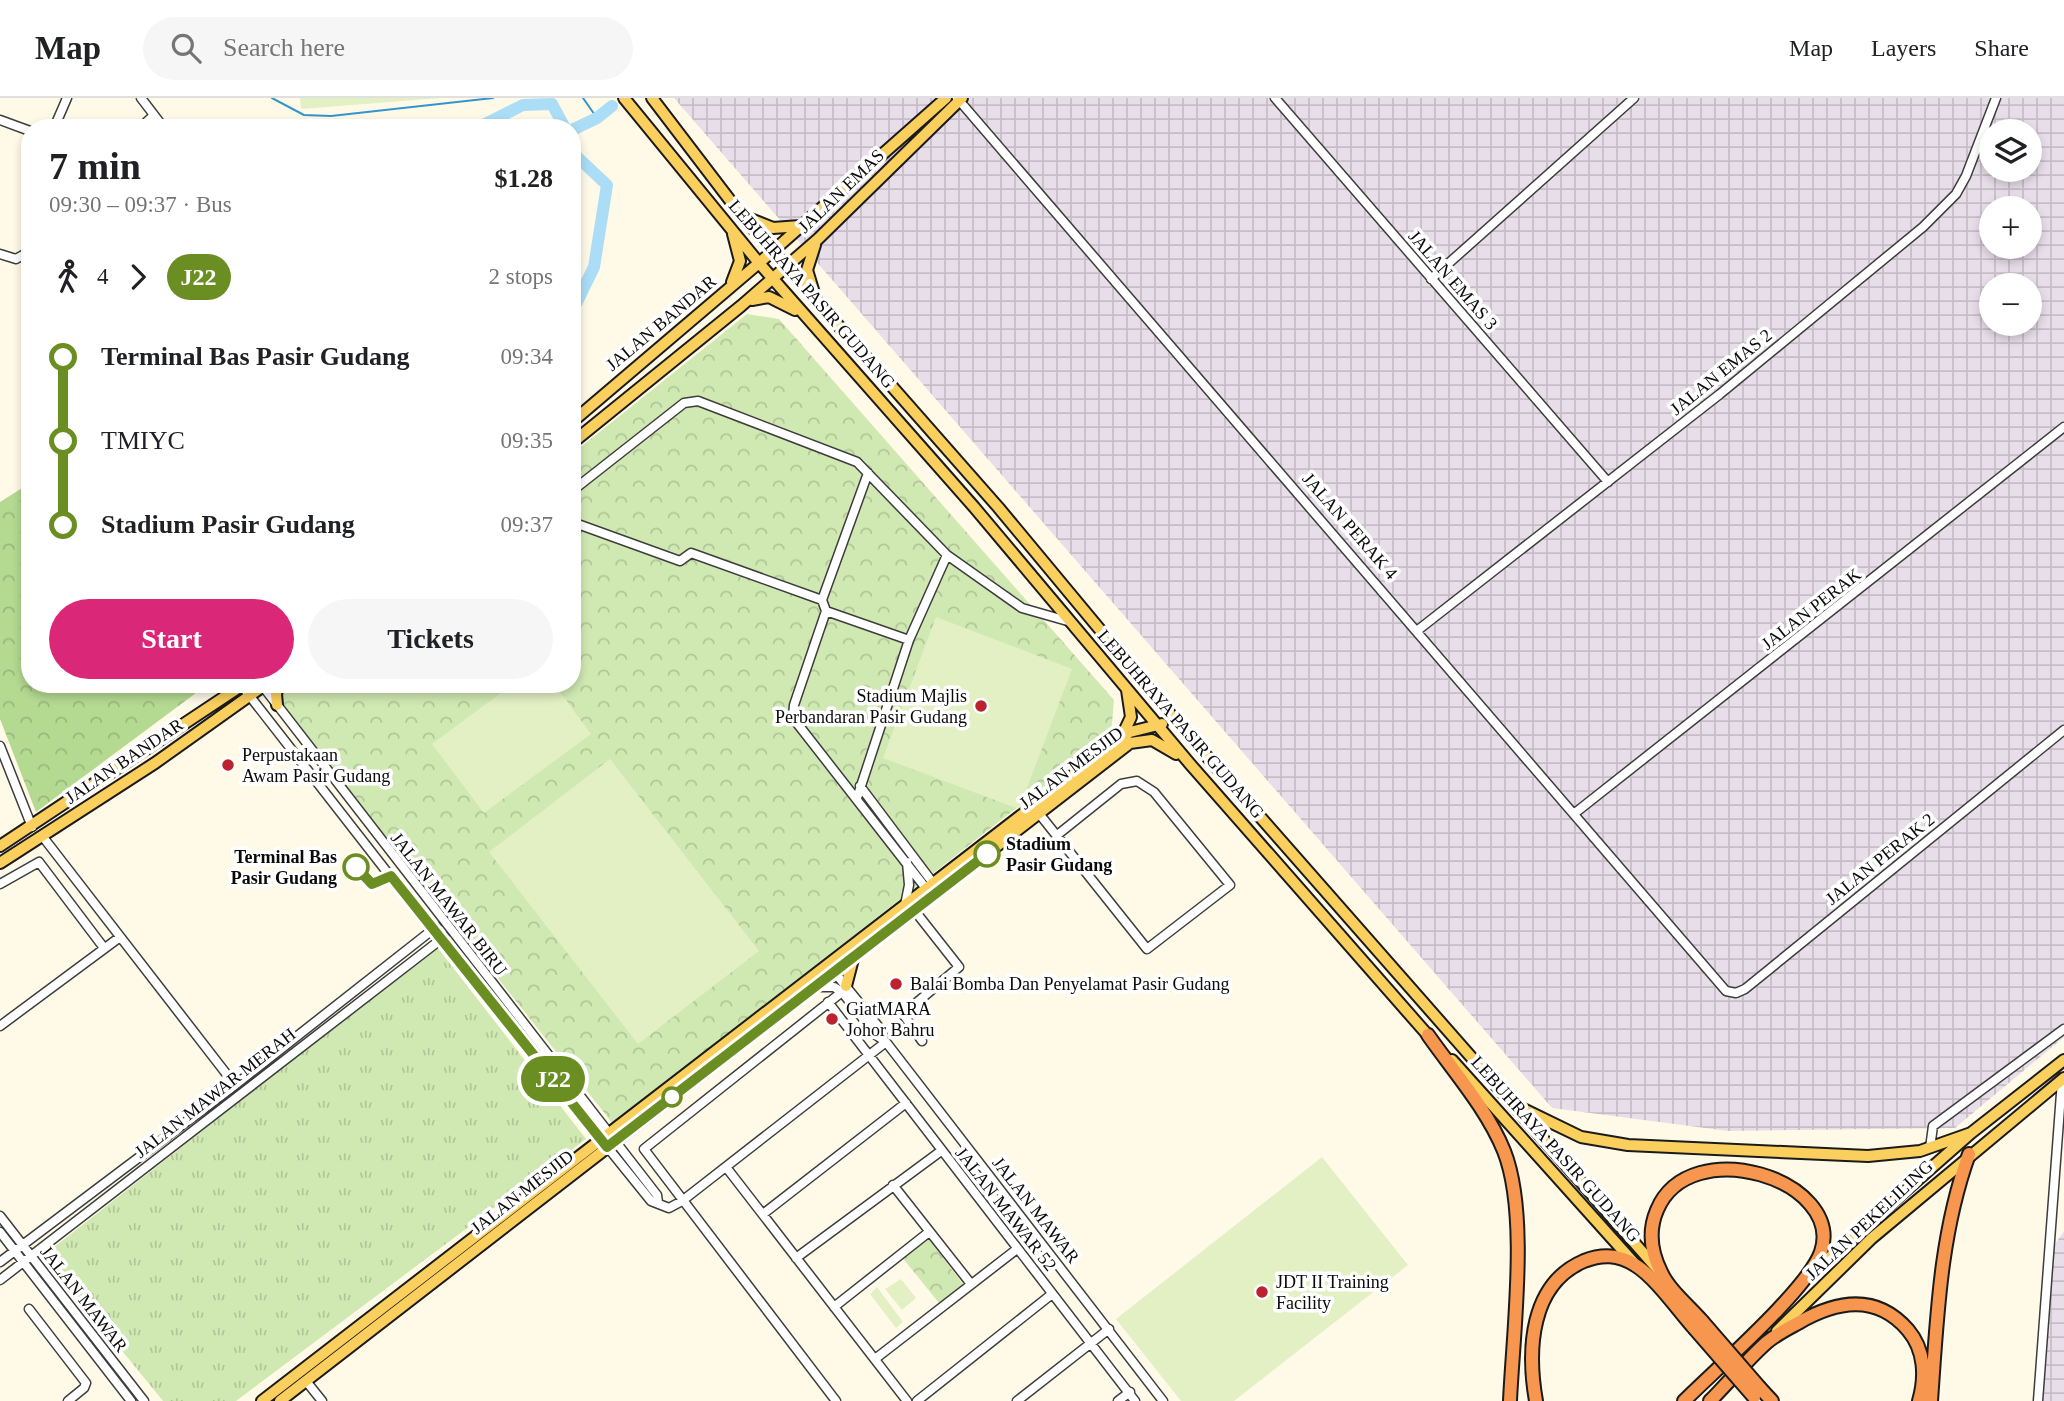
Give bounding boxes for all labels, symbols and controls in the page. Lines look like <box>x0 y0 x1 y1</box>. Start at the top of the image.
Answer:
search box <box>143 17 633 80</box>
icon: search <box>167 29 205 67</box>
text: Map <box>35 30 101 66</box>
text: Search here <box>223 33 345 62</box>
text: Map <box>1789 35 1833 61</box>
text: Layers <box>1871 35 1936 61</box>
text: Share <box>1974 35 2029 61</box>
map controls <box>1979 119 2042 336</box>
button: layers <box>1979 119 2042 182</box>
text: 7 min <box>49 145 141 187</box>
street label: JALAN EMAS <box>794 145 888 237</box>
text: $1.28 <box>495 164 553 193</box>
text: 09:30 – 09:37 · Bus <box>49 192 232 217</box>
street label: LEBUHRAYA PASIR GUDANG <box>725 196 899 392</box>
button: + <box>1979 196 2042 259</box>
street label: JALAN EMAS 3 <box>1404 226 1502 334</box>
icon: walk <box>49 258 87 296</box>
icon: forward <box>119 258 157 296</box>
text: 4 <box>97 264 109 289</box>
text: J22 <box>181 264 217 290</box>
text: 2 stops <box>488 264 553 289</box>
street label: JALAN BANDAR <box>602 271 720 375</box>
button: − <box>1979 273 2042 336</box>
street label: JALAN EMAS 2 <box>1666 325 1776 419</box>
text: Terminal Bas Pasir Gudang <box>101 342 409 371</box>
text: 09:34 <box>501 344 553 369</box>
text: TMIYC <box>101 426 185 455</box>
text: 09:35 <box>501 428 553 453</box>
street label: JALAN PERAK 4 <box>1298 469 1402 583</box>
text: Stadium Pasir Gudang <box>101 510 355 539</box>
text: 09:37 <box>501 512 553 537</box>
street label: JALAN PERAK <box>1757 564 1865 654</box>
button: Start <box>49 599 294 679</box>
button: Tickets <box>308 599 553 679</box>
street label: LEBUHRAYA PASIR GUDANG <box>1094 626 1268 822</box>
place label: Stadium Majlis Perbandaran Pasir Gudang <box>775 686 967 727</box>
marker: Stadium Majlis Perbandaran Pasir Gudang <box>973 698 989 714</box>
street label: JALAN BANDAR <box>61 714 187 808</box>
street label: JALAN MESJID <box>1015 723 1127 813</box>
place label: Perpustakaan Awam Pasir Gudang <box>242 745 390 786</box>
marker: Perpustakaan Awam Pasir Gudang <box>220 757 236 773</box>
street label: JALAN PERAK 2 <box>1822 809 1938 909</box>
street label: JALAN MAWAR BIRU <box>387 828 511 980</box>
place label: Stadium Pasir Gudang <box>1006 834 1112 875</box>
marker: Stadium Pasir Gudang <box>974 841 1000 867</box>
place label: Terminal Bas Pasir Gudang <box>231 847 337 888</box>
marker: Terminal Bas Pasir Gudang <box>343 854 369 880</box>
place label: Balai Bomba Dan Penyelamat Pasir Gudang <box>910 974 1229 994</box>
marker: Balai Bomba Dan Penyelamat Pasir Gudang <box>888 976 904 992</box>
place label: GiatMARA Johor Bahru <box>846 999 935 1040</box>
marker: GiatMARA Johor Bahru <box>824 1011 840 1027</box>
street label: JALAN MAWAR MERAH <box>131 1024 299 1162</box>
street label: LEBUHRAYA PASIR GUDANG <box>1467 1052 1645 1246</box>
line badge: J22 <box>513 1056 593 1102</box>
text: J22 <box>535 1066 571 1092</box>
unlabelled marker <box>662 1087 682 1107</box>
street label: JALAN MAWAR 52 <box>951 1143 1061 1275</box>
street label: JALAN MESJID <box>467 1146 577 1238</box>
street label: JALAN MAWAR <box>988 1153 1084 1267</box>
street label: JALAN PEKELILING <box>1801 1156 1937 1284</box>
street label: JALAN MAWAR <box>36 1242 132 1356</box>
place label: JDT II Training Facility <box>1276 1272 1389 1313</box>
marker: JDT II Training Facility <box>1254 1284 1270 1300</box>

